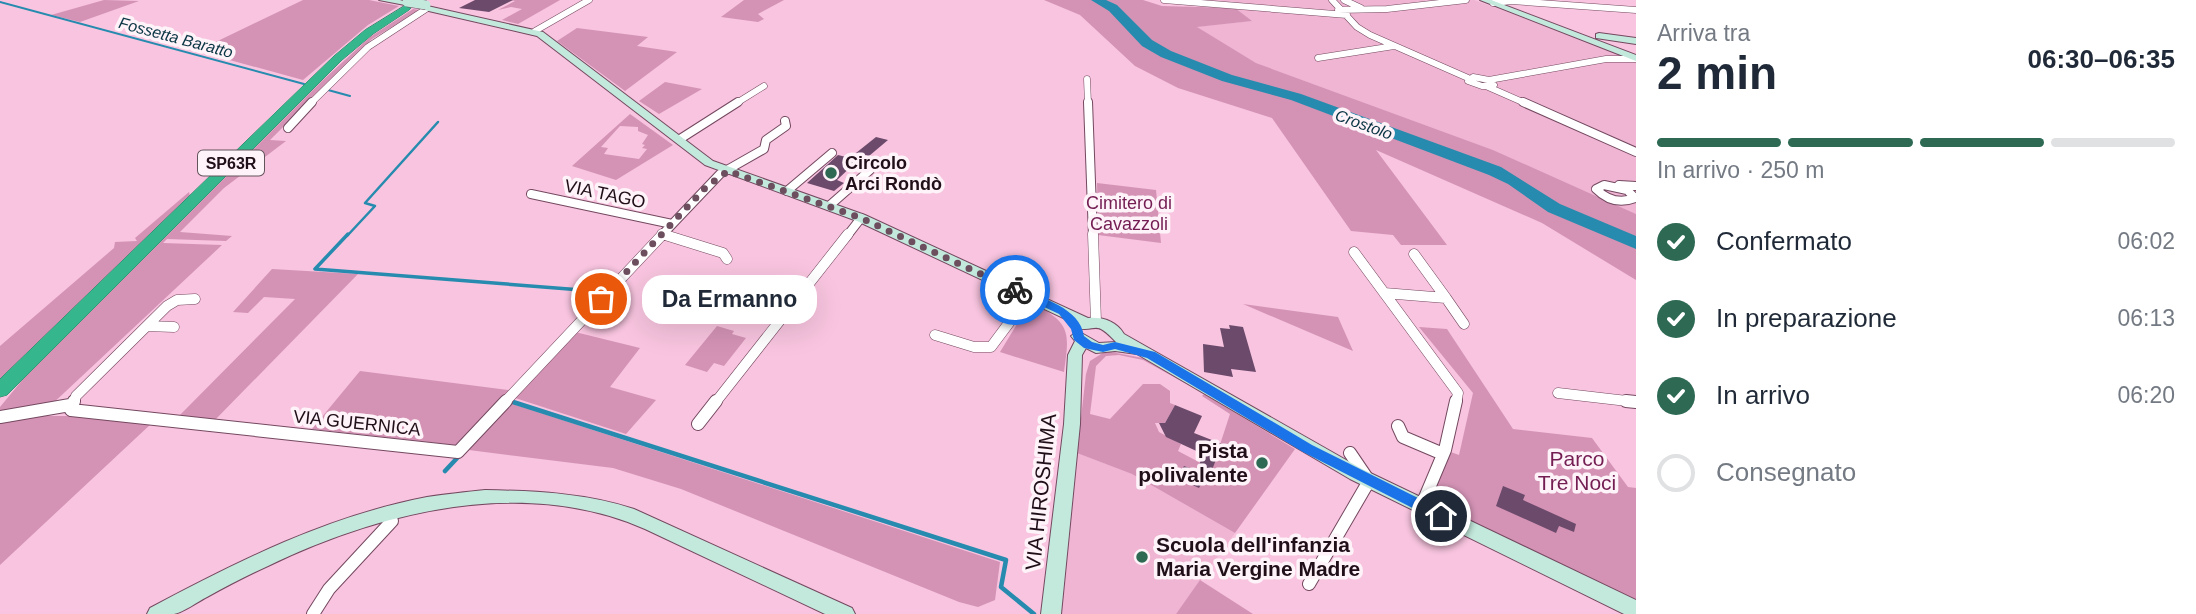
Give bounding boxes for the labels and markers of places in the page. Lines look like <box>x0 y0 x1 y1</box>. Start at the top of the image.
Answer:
place label: Circolo Arci Rondò <box>845 153 942 194</box>
marker: Circolo Arci Rondò <box>823 165 839 181</box>
pin <box>571 269 631 329</box>
callout: Da Ermanno <box>643 274 818 324</box>
place label: Pista polivalente <box>1138 439 1248 486</box>
marker: Pista polivalente <box>1254 455 1270 471</box>
pin <box>1411 486 1471 546</box>
place label: Scuola dell'infanzia Maria Vergine Madre <box>1156 533 1360 580</box>
marker: Scuola dell'infanzia Maria Vergine Madre <box>1134 549 1150 565</box>

